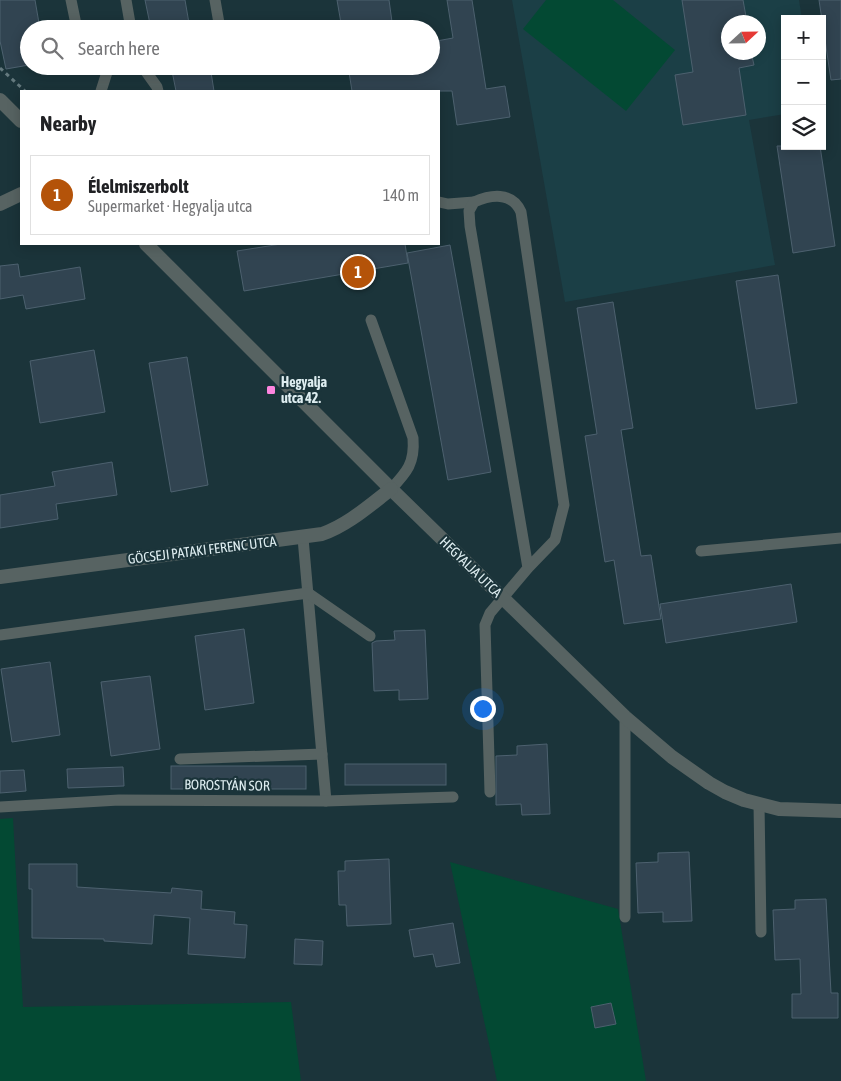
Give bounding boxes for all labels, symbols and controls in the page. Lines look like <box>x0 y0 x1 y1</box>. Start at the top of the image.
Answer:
north arrow <box>721 15 766 60</box>
map controls <box>781 15 826 150</box>
button: + <box>781 15 826 60</box>
search box <box>20 20 440 75</box>
icon: search <box>38 34 66 62</box>
text: Search here <box>78 37 160 59</box>
button: − <box>781 60 826 105</box>
button: layers <box>781 105 826 150</box>
text: Nearby <box>40 111 96 135</box>
text: Élelmiszerbolt <box>88 175 189 197</box>
text: 1 <box>53 186 61 204</box>
text: 140 m <box>383 186 419 204</box>
text: Supermarket · Hegyalja utca <box>88 197 253 215</box>
pin: 1 <box>342 253 374 291</box>
place label: Hegyalja utca 42. <box>281 374 328 406</box>
marker: Hegyalja utca 42. <box>265 384 277 396</box>
street label: GÖCSEJI PATAKI FERENC UTCA <box>127 533 277 567</box>
street label: HEGYALJA UTCA <box>437 534 505 601</box>
your location <box>470 696 496 722</box>
street label: BOROSTYÁN SOR <box>184 776 270 794</box>

